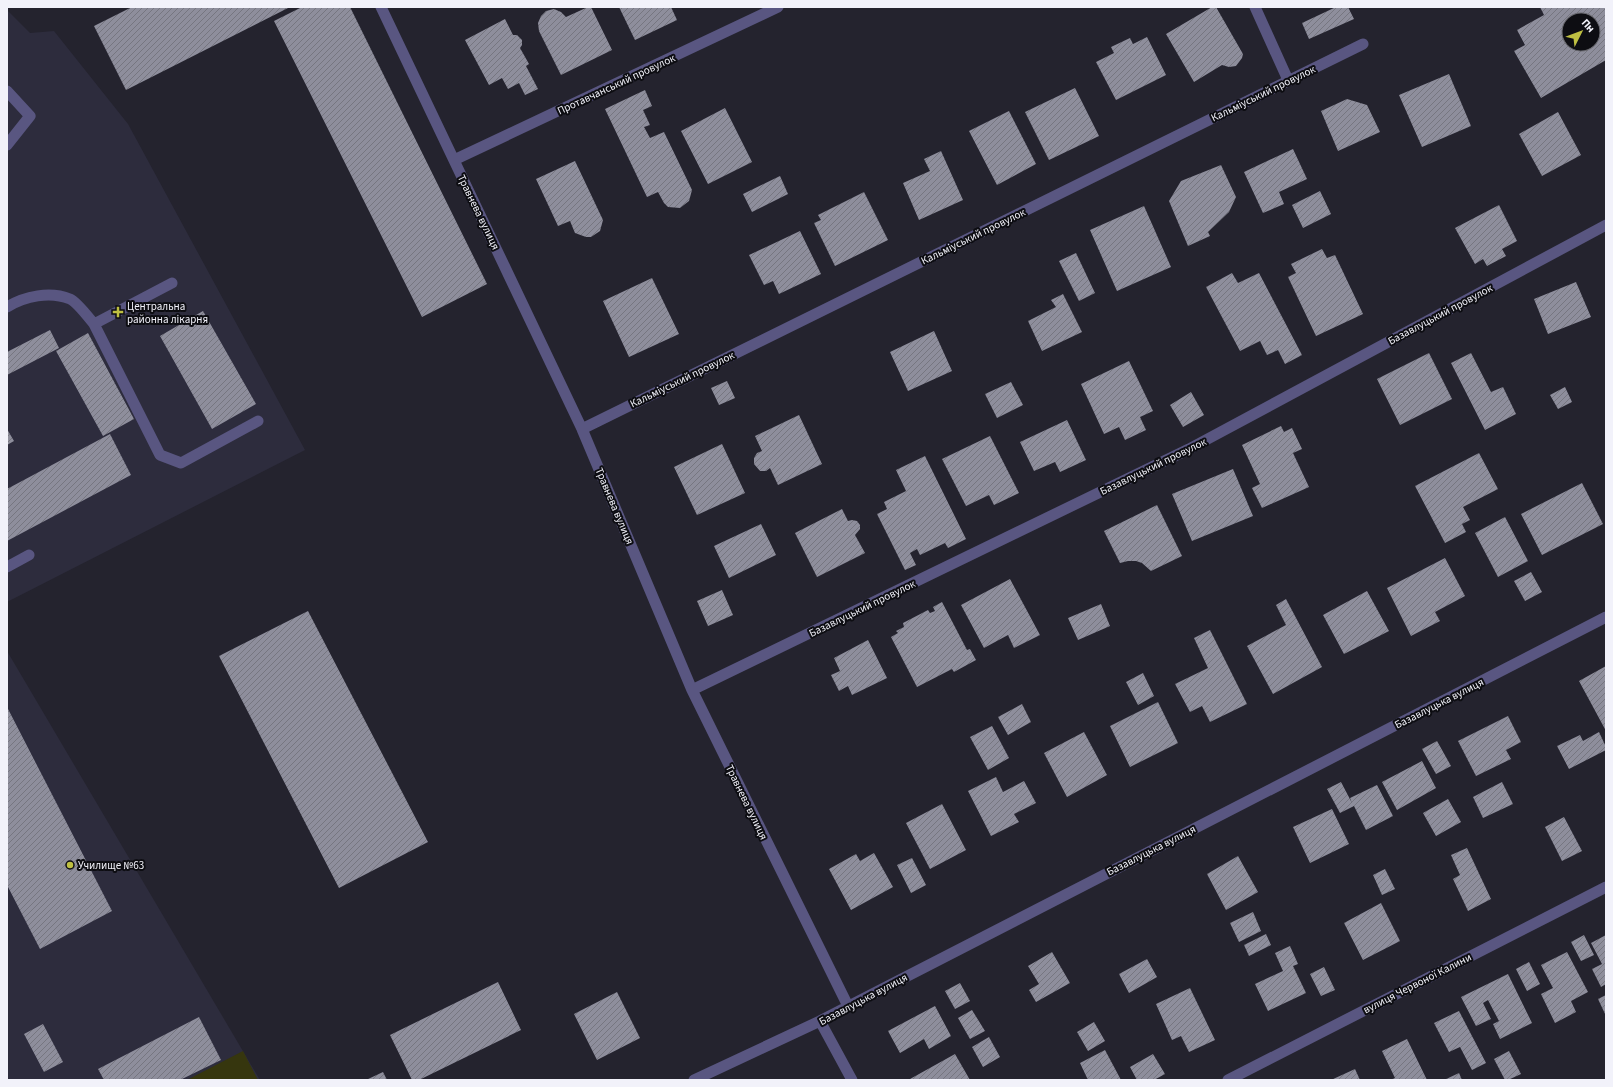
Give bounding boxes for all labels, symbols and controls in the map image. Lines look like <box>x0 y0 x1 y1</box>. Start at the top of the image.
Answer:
north arrow <box>1561 12 1601 52</box>
text: Пн <box>1578 16 1598 36</box>
street label: Протавчанський провулок <box>555 50 678 118</box>
street label: Кальміуський провулок <box>1209 61 1318 125</box>
street label: Травнева вулиця <box>454 172 503 252</box>
street label: Кальміуський провулок <box>919 204 1028 268</box>
street label: Базавлуцький провулок <box>1385 280 1496 348</box>
place label: Центральна районна лікарня <box>127 299 208 327</box>
marker: Центральна районна лікарня <box>112 306 124 318</box>
street label: Кальміуський провулок <box>628 347 737 411</box>
street label: Базавлуцький провулок <box>1097 434 1209 499</box>
street label: Травнева вулиця <box>592 466 637 547</box>
street label: Базавлуцький провулок <box>806 576 918 641</box>
street label: Базавлуцька вулиця <box>1392 674 1486 732</box>
street label: Травнева вулиця <box>722 762 771 842</box>
street label: Базавлуцька вулиця <box>1104 821 1198 879</box>
place label: Училище №63 <box>78 858 144 873</box>
marker: Училище №63 <box>65 860 75 870</box>
street label: вулиця Червоної Калини <box>1360 950 1474 1017</box>
street label: Базавлуцька вулиця <box>816 970 910 1029</box>

